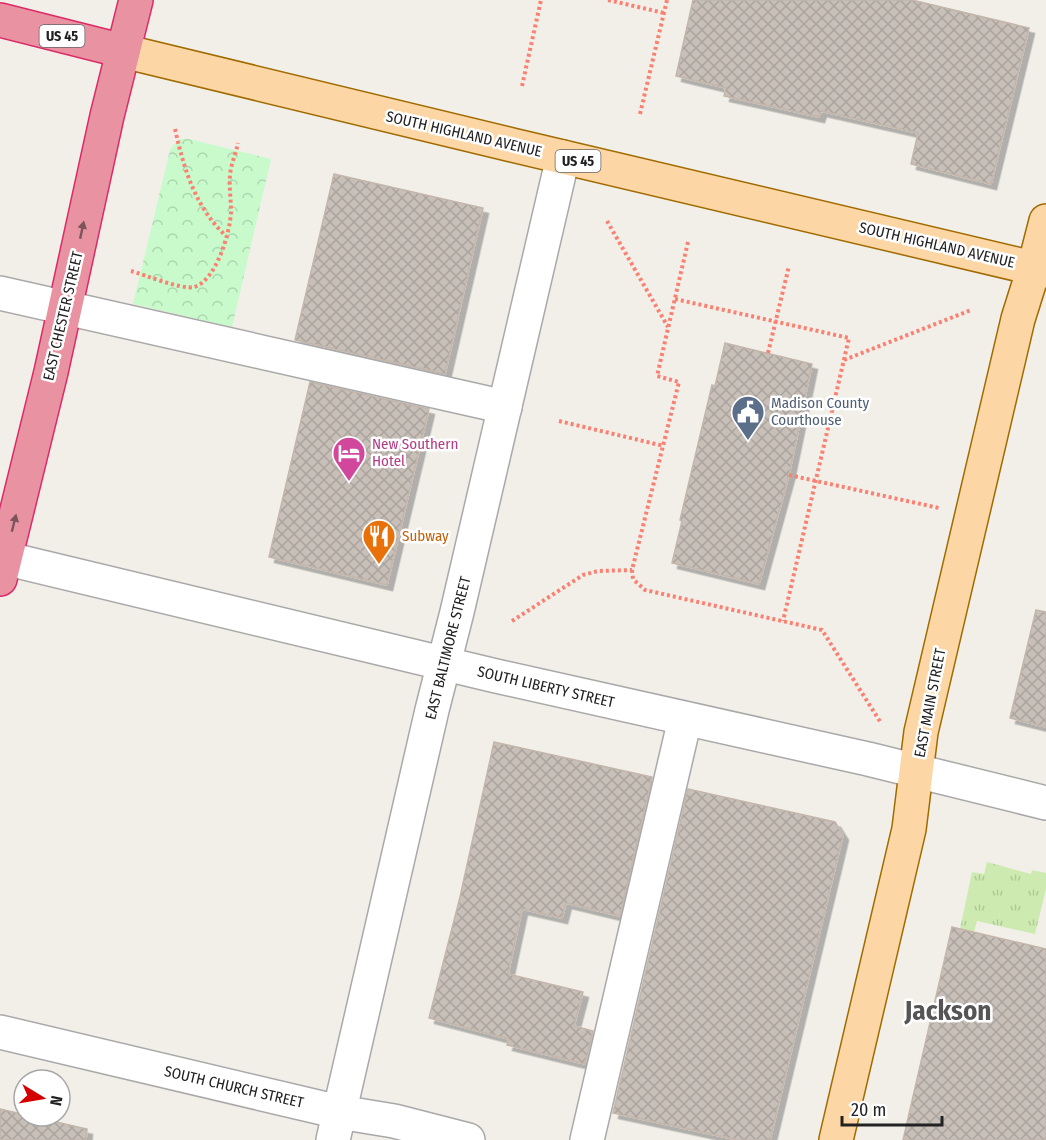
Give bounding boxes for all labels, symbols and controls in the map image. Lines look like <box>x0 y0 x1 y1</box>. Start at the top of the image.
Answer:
road number: US 45 <box>40 25 84 47</box>
street label: SOUTH HIGHLAND AVENUE <box>384 107 544 161</box>
road number: US 45 <box>556 150 600 172</box>
street label: SOUTH HIGHLAND AVENUE <box>857 218 1017 272</box>
one-way arrow <box>78 221 87 240</box>
street label: EAST CHESTER STREET <box>39 250 87 382</box>
public building icon: Madison County Courthouse <box>730 394 766 441</box>
place label: Madison County Courthouse <box>771 394 869 429</box>
hotel icon: New Southern Hotel <box>331 435 367 482</box>
place label: New Southern Hotel <box>372 435 458 470</box>
one-way arrow <box>10 514 20 532</box>
restaurant icon: Subway <box>361 518 397 565</box>
place label: Subway <box>402 527 449 545</box>
street label: EAST BALTIMORE STREET <box>422 575 474 721</box>
street label: EAST MAIN STREET <box>911 647 949 759</box>
street label: SOUTH LIBERTY STREET <box>476 662 616 712</box>
district label: Jackson <box>903 995 992 1027</box>
street label: SOUTH CHURCH STREET <box>163 1062 305 1112</box>
north arrow <box>12 1068 72 1128</box>
scale bar <box>842 1089 942 1127</box>
text: N <box>46 1094 66 1107</box>
text: 20 m <box>851 1099 886 1121</box>

